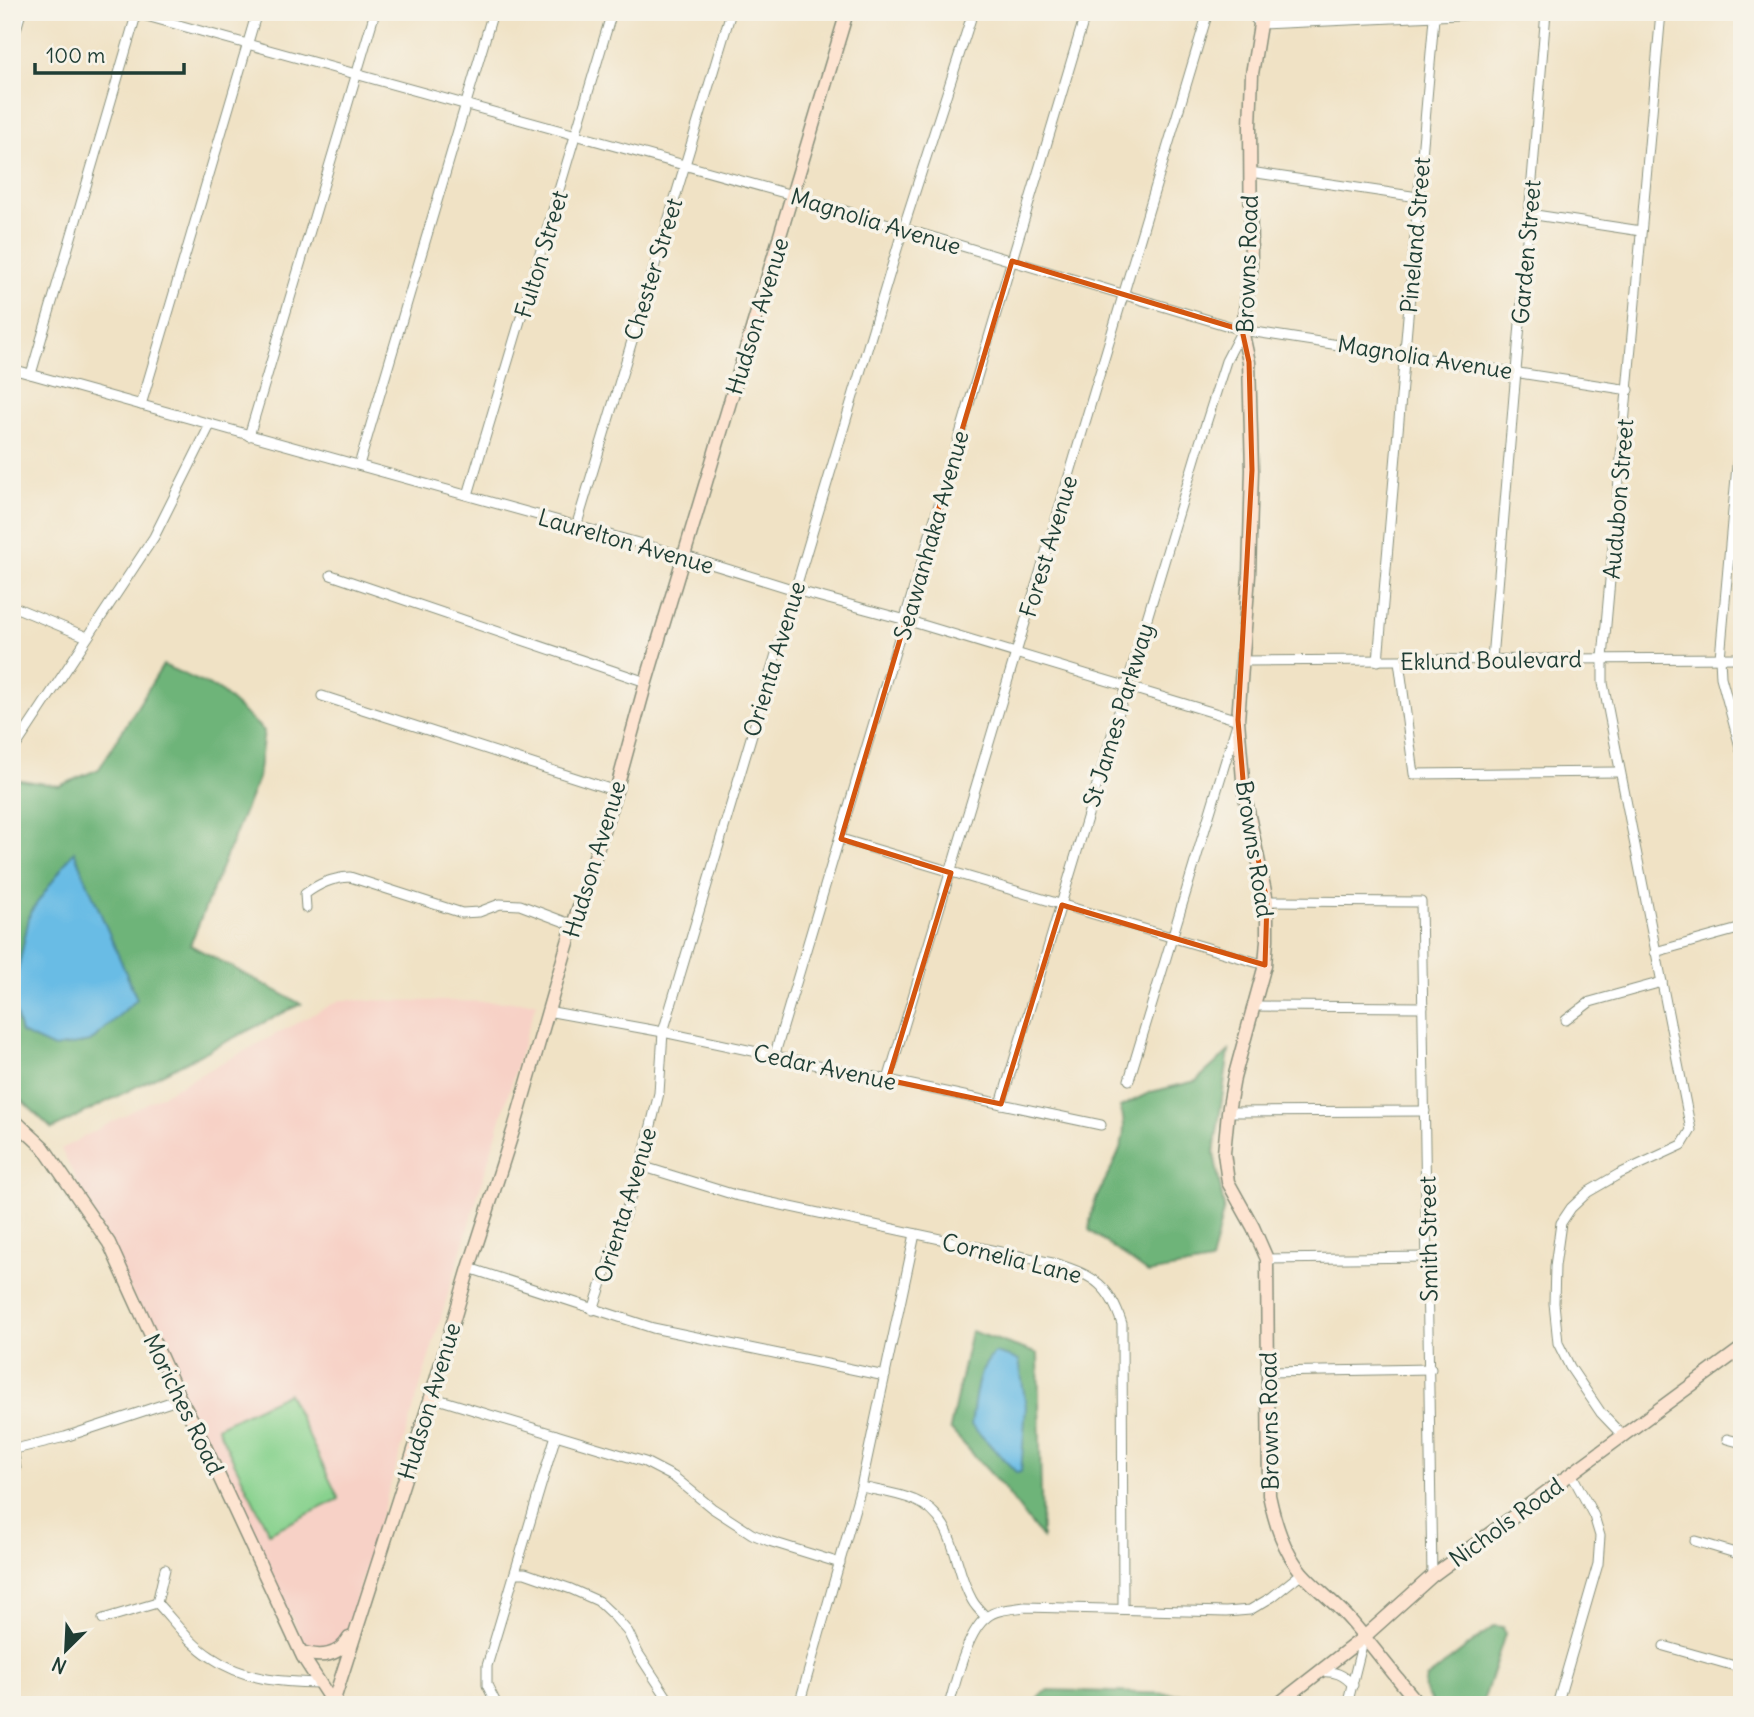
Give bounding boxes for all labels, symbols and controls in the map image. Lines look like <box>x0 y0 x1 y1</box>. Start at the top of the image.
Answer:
scale bar <box>35 32 184 76</box>
text: 100 m <box>46 42 105 69</box>
street label: Pineland Street <box>1394 155 1436 314</box>
street label: Garden Street <box>1505 178 1547 325</box>
street label: Magnolia Avenue <box>787 181 965 261</box>
street label: Fulton Street <box>508 187 574 321</box>
street label: Chester Street <box>618 194 688 344</box>
street label: Browns Road <box>1230 194 1264 334</box>
street label: Hudson Avenue <box>719 234 795 398</box>
street label: Magnolia Avenue <box>1336 329 1514 385</box>
street label: Audubon Street <box>1597 417 1639 580</box>
street label: Seawanhaka Avenue <box>887 427 975 643</box>
street label: Forest Avenue <box>1013 472 1083 620</box>
street label: Laurelton Avenue <box>535 502 717 580</box>
street label: Orienta Avenue <box>737 578 811 740</box>
street label: St James Parkway <box>1076 620 1160 810</box>
street label: Eklund Boulevard <box>1400 644 1582 676</box>
street label: Hudson Avenue <box>556 777 632 941</box>
street label: Browns Road <box>1230 778 1280 920</box>
street label: Cedar Avenue <box>751 1038 899 1096</box>
street label: Orienta Avenue <box>588 1124 662 1286</box>
street label: Smith Street <box>1412 1176 1444 1302</box>
street label: Cornelia Lane <box>939 1227 1085 1289</box>
street label: Hudson Avenue <box>391 1319 467 1483</box>
street label: Moriches Road <box>137 1329 231 1479</box>
street label: Browns Road <box>1253 1352 1285 1490</box>
street label: Nichols Road <box>1443 1471 1569 1573</box>
north arrow <box>32 1616 102 1686</box>
text: N <box>48 1652 70 1679</box>

